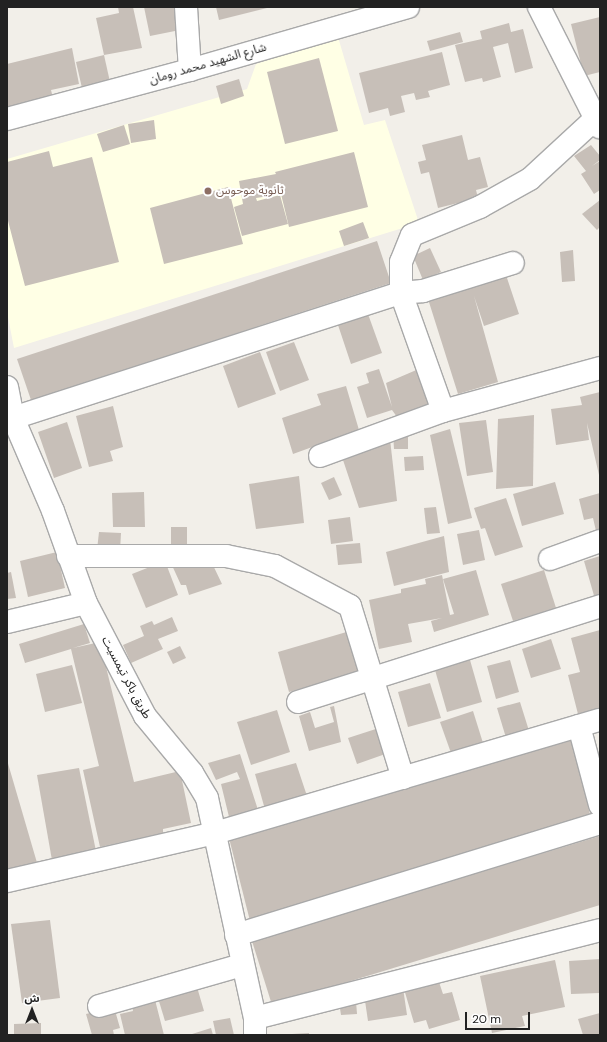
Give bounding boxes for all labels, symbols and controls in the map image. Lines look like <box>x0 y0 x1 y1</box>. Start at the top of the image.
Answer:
street label: شارع الشهيد محمد رومان <box>148 40 268 88</box>
place label: ثانوية موحوس <box>216 184 284 198</box>
marker: ثانوية موحوس <box>203 186 213 196</box>
street label: طريق باكر تيمسيت <box>98 634 154 722</box>
north arrow <box>12 990 52 1030</box>
text: ش <box>24 991 40 1005</box>
scale bar <box>467 1004 532 1030</box>
text: 20 m <box>472 1011 501 1027</box>

